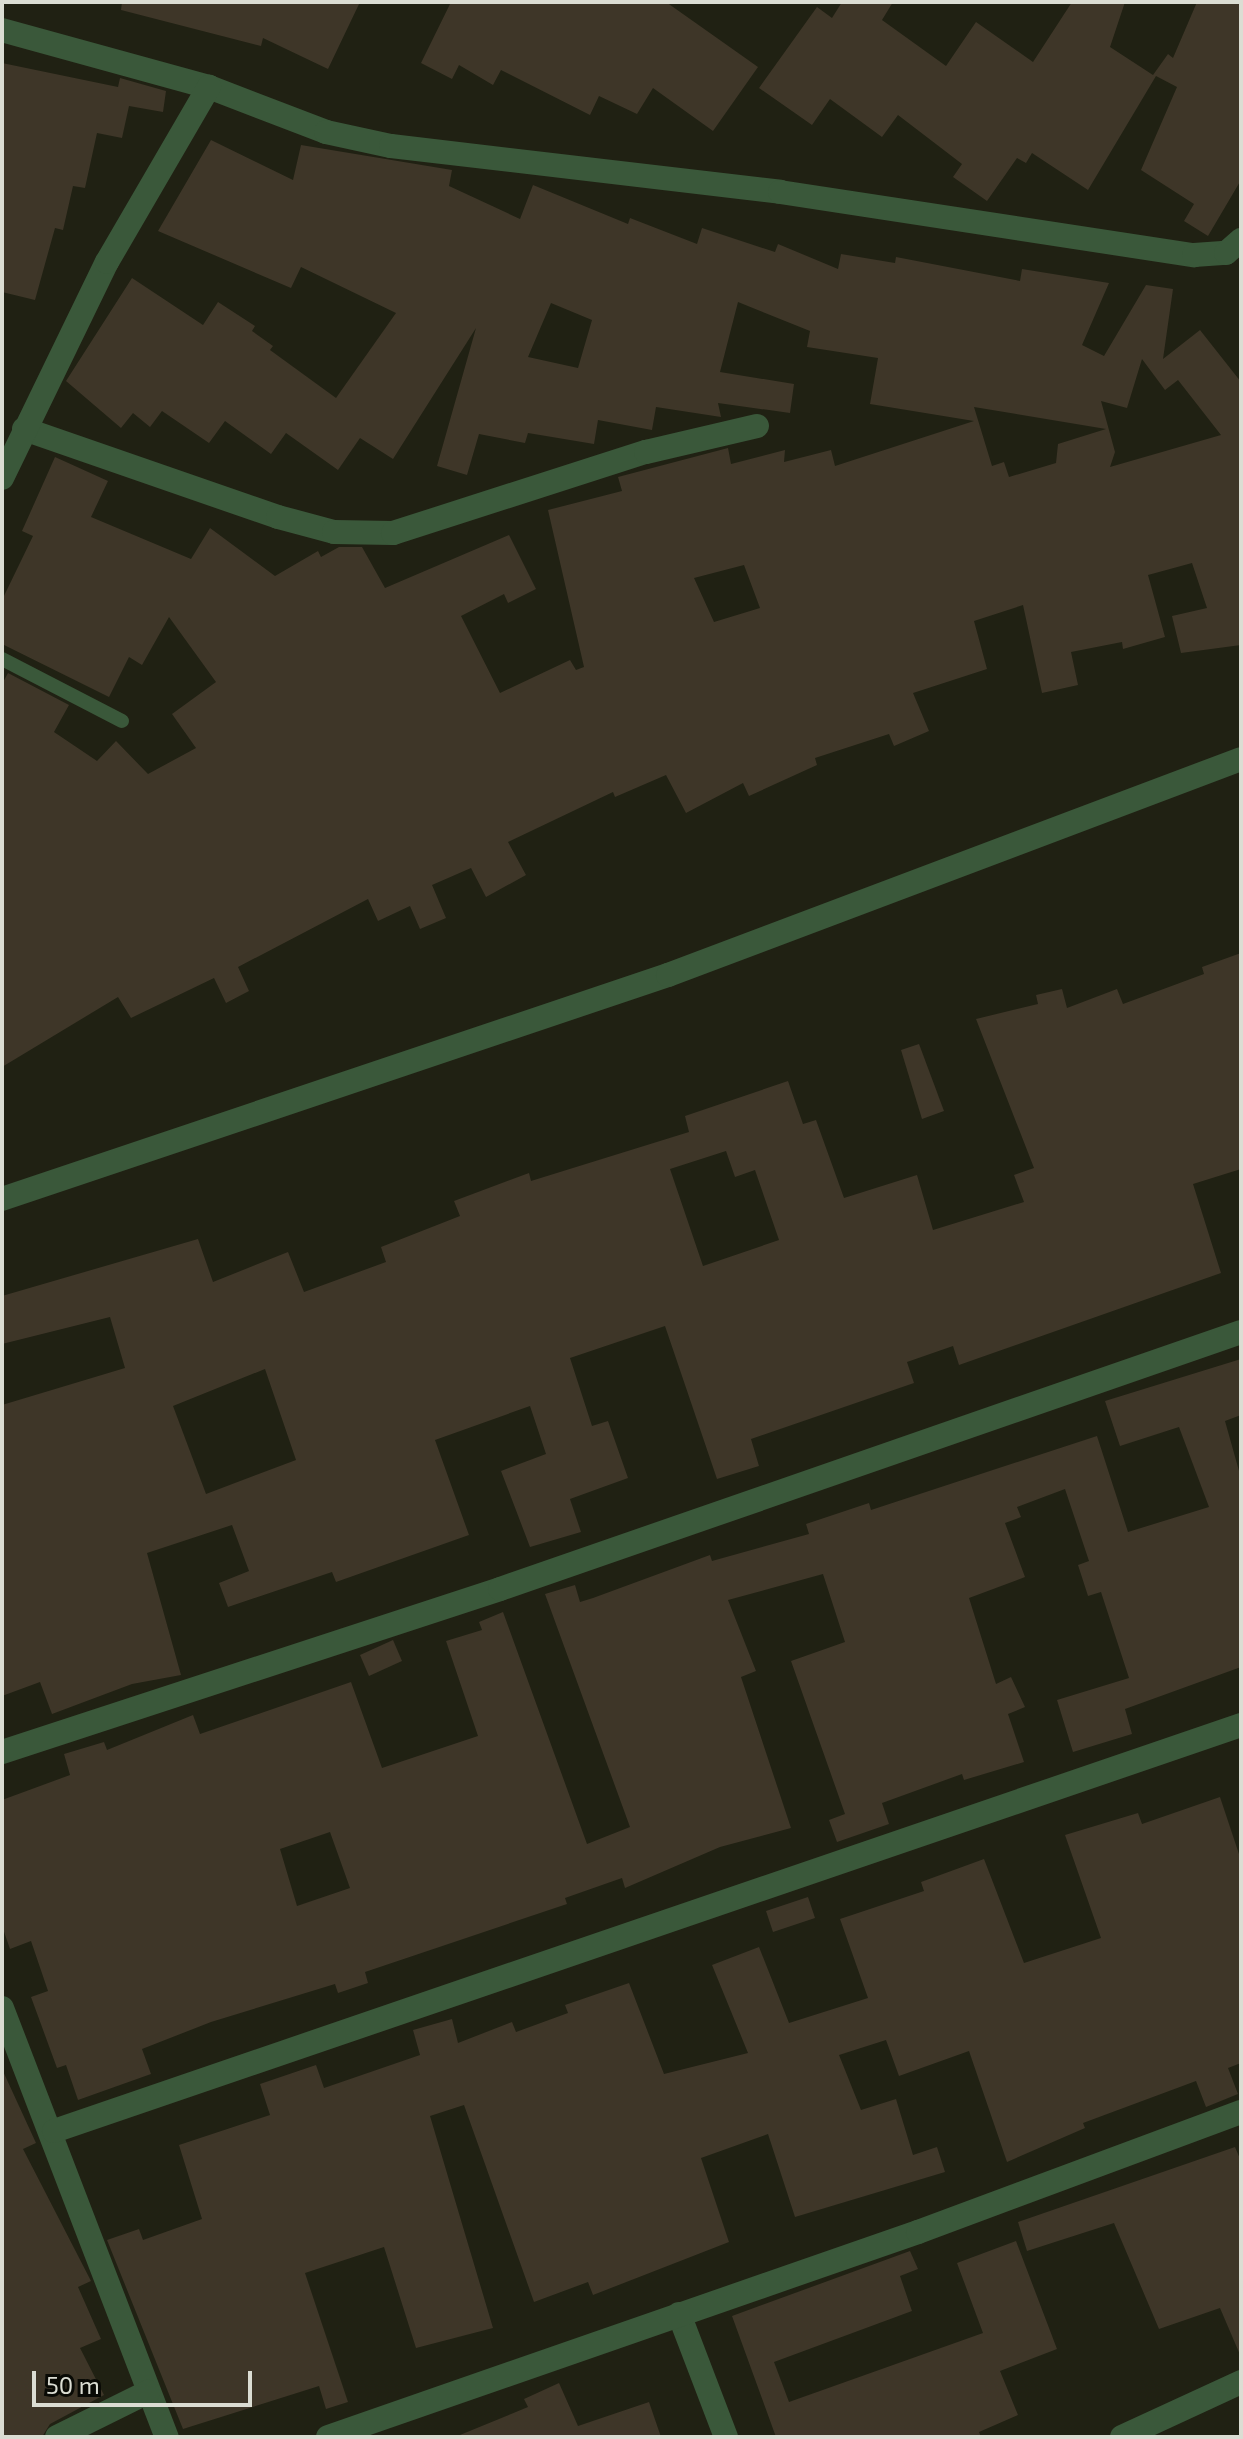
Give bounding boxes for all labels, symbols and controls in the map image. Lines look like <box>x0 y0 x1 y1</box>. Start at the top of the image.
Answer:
scale bar <box>36 2355 256 2405</box>
text: 50 m <box>46 2370 100 2399</box>

